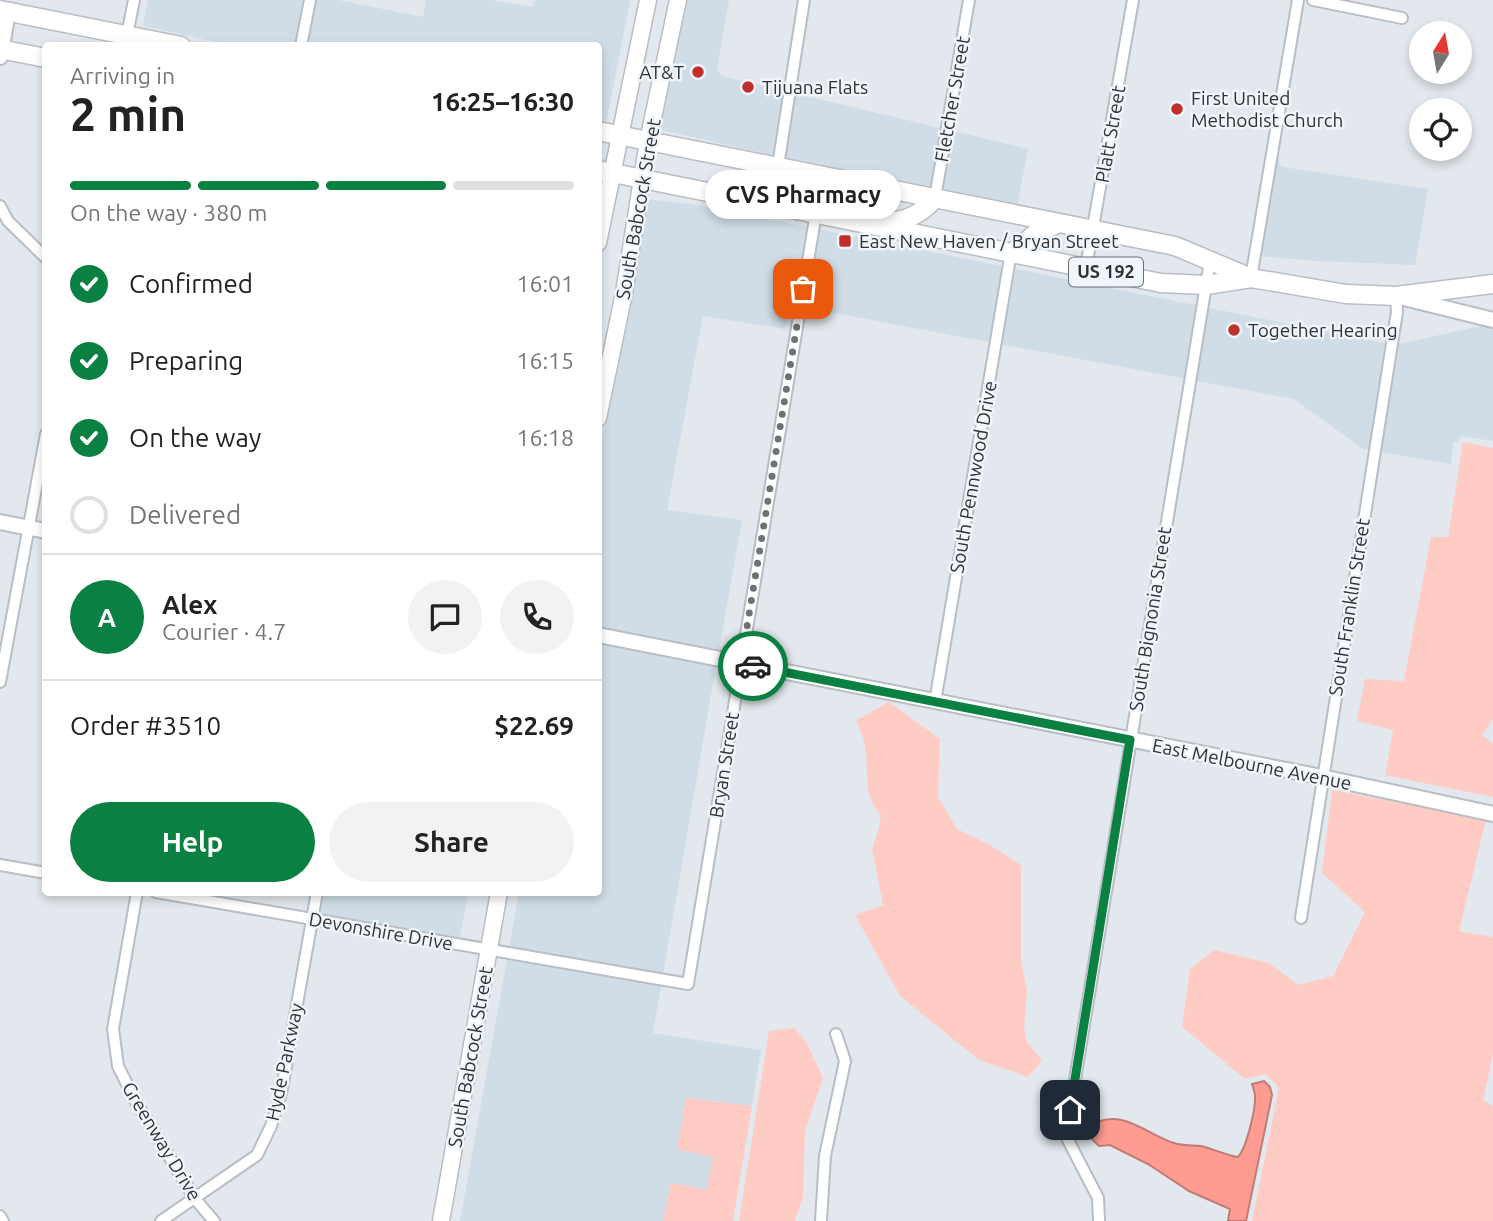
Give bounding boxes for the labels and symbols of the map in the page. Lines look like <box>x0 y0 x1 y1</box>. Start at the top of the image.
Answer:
north arrow <box>1409 21 1472 84</box>
street label: Fletcher Street <box>930 34 974 164</box>
place label: AT&T <box>639 61 684 83</box>
marker: AT&T <box>690 64 706 80</box>
place label: Tijuana Flats <box>762 76 868 98</box>
marker: Tijuana Flats <box>740 79 756 95</box>
street label: Platt Street <box>1091 83 1129 184</box>
place label: First United Methodist Church <box>1191 87 1343 131</box>
marker: First United Methodist Church <box>1169 101 1185 117</box>
street label: South Babcock Street <box>611 116 665 301</box>
callout: CVS Pharmacy <box>705 170 901 219</box>
place label: East New Haven / Bryan Street <box>859 230 1119 252</box>
marker: East New Haven / Bryan Street <box>837 233 853 249</box>
road number: US 192 <box>1069 258 1143 286</box>
pin <box>773 259 833 319</box>
place label: Together Hearing <box>1248 319 1398 341</box>
marker: Together Hearing <box>1226 322 1242 338</box>
street label: South Pennwood Drive <box>945 379 1001 575</box>
street label: South Franklin Street <box>1324 516 1374 697</box>
street label: South Bignonia Street <box>1125 525 1176 713</box>
courier <box>718 631 788 701</box>
street label: Bryan Street <box>705 710 743 819</box>
street label: East Melbourne Avenue <box>1151 734 1353 794</box>
street label: Devonshire Drive <box>307 908 455 954</box>
street label: South Babcock Street <box>443 964 497 1149</box>
street label: Hyde Parkway <box>261 1001 307 1123</box>
street label: Greenway Drive <box>118 1078 206 1204</box>
pin <box>1040 1080 1100 1140</box>

